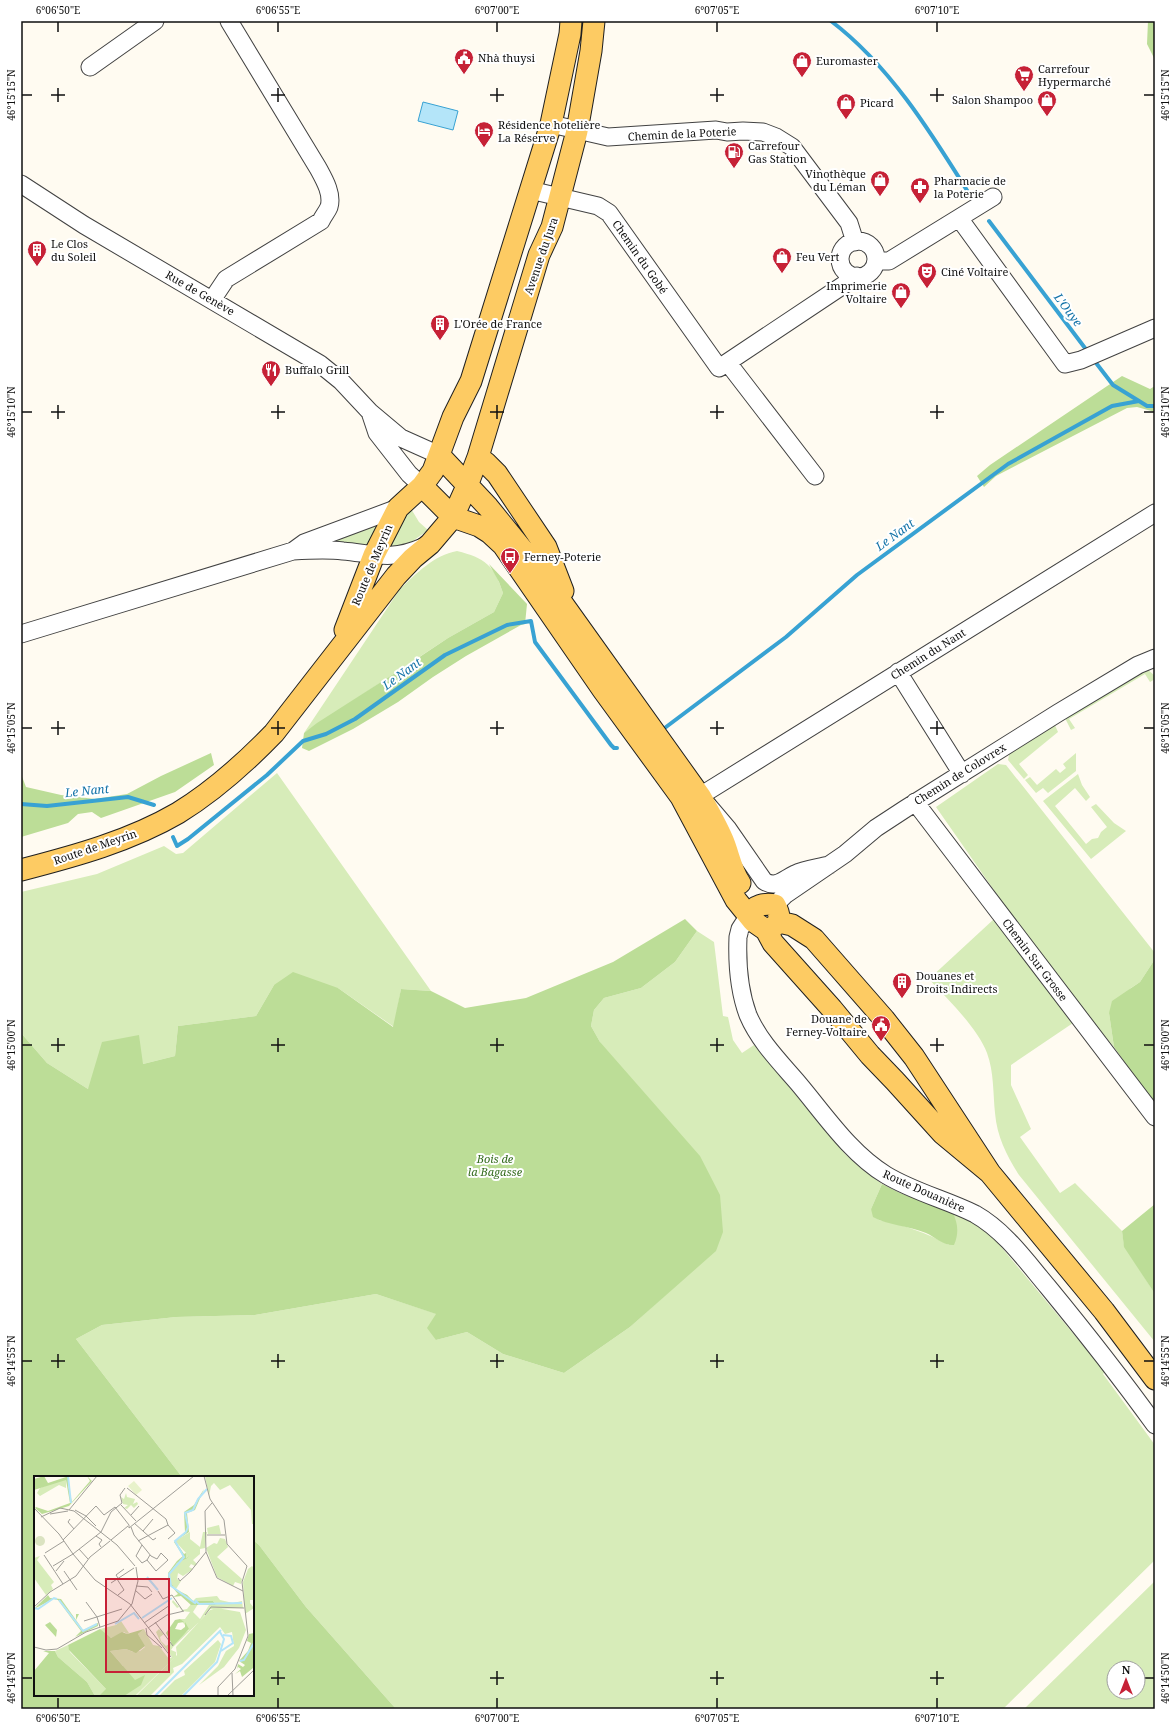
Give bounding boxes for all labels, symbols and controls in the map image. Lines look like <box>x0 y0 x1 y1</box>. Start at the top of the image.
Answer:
text: 6°06'50"E <box>36 3 80 17</box>
text: 6°06'55"E <box>256 3 300 17</box>
text: 6°07'00"E <box>475 3 519 17</box>
text: 6°07'05"E <box>695 3 739 17</box>
text: 6°07'10"E <box>915 3 959 17</box>
public building icon: Nhà thuysi <box>453 47 475 75</box>
place label: Nhà thuysi <box>478 50 535 65</box>
shop icon: Euromaster <box>791 50 813 78</box>
place label: Euromaster <box>816 53 879 68</box>
place label: Carrefour Hypermarché <box>1038 61 1111 89</box>
supermarket icon: Carrefour Hypermarché <box>1013 64 1035 92</box>
text: 46°15'15"N <box>4 69 18 121</box>
text: 46°15'15"N <box>1158 69 1172 121</box>
shop icon: Salon Shampoo <box>1036 89 1058 117</box>
shop icon: Picard <box>835 92 857 120</box>
place label: Salon Shampoo <box>952 92 1033 107</box>
place label: Picard <box>860 95 894 110</box>
place label: Résidence hotelière La Réserve <box>498 117 601 145</box>
hotel icon: Résidence hotelière La Réserve <box>473 120 495 148</box>
street label: Chemin de la Poterie <box>627 123 737 144</box>
place label: Carrefour Gas Station <box>748 138 807 166</box>
fuel station icon: Carrefour Gas Station <box>723 141 745 169</box>
place label: Vinothèque du Léman <box>805 166 866 194</box>
shop icon: Vinothèque du Léman <box>869 169 891 197</box>
place label: Pharmacie de la Poterie <box>934 173 1006 201</box>
pharmacy icon: Pharmacie de la Poterie <box>909 176 931 204</box>
street label: Avenue du Jura <box>520 215 561 296</box>
street label: Chemin du Gobé <box>609 217 672 297</box>
place label: Le Clos du Soleil <box>51 236 97 264</box>
building icon: Le Clos du Soleil <box>26 239 48 267</box>
shop icon: Feu Vert <box>771 246 793 274</box>
place label: Feu Vert <box>796 249 840 264</box>
theatre icon: Ciné Voltaire <box>916 261 938 289</box>
place label: Ciné Voltaire <box>941 264 1008 279</box>
street label: Rue de Genève <box>163 267 238 318</box>
place label: Imprimerie Voltaire <box>826 278 887 306</box>
shop icon: Imprimerie Voltaire <box>890 281 912 309</box>
water label: L'Ouye <box>1050 289 1087 330</box>
building icon: L'Orée de France <box>429 313 451 341</box>
place label: L'Orée de France <box>454 316 542 331</box>
restaurant icon: Buffalo Grill <box>260 359 282 387</box>
place label: Buffalo Grill <box>285 362 350 377</box>
text: 46°15'10"N <box>4 386 18 438</box>
text: 46°15'10"N <box>1158 386 1172 438</box>
water label: Le Nant <box>871 514 918 555</box>
street label: Route de Meyrin <box>348 522 395 608</box>
bus stop icon: Ferney-Poterie <box>499 546 521 574</box>
place label: Ferney-Poterie <box>524 549 601 564</box>
street label: Chemin du Nant <box>887 624 968 683</box>
water label: Le Nant <box>378 653 425 694</box>
text: 46°15'05"N <box>4 702 18 754</box>
text: 46°15'05"N <box>1158 702 1172 754</box>
street label: Chemin de Colovrex <box>911 739 1009 808</box>
water label: Le Nant <box>63 780 110 801</box>
street label: Route de Meyrin <box>51 825 138 868</box>
street label: Chemin Sur Grosse <box>999 915 1071 1004</box>
place label: Douanes et Droits Indirects <box>916 968 997 996</box>
building icon: Douanes et Droits Indirects <box>891 971 913 999</box>
place label: Douane de Ferney-Voltaire <box>786 1011 867 1039</box>
public building icon: Douane de Ferney-Voltaire <box>870 1014 892 1042</box>
text: 46°15'00"N <box>4 1019 18 1071</box>
text: 46°15'00"N <box>1158 1019 1172 1071</box>
park label: Bois de la Bagasse <box>468 1151 523 1179</box>
street label: Route Douanière <box>881 1166 968 1215</box>
text: 46°14'55"N <box>4 1335 18 1387</box>
text: 46°14'55"N <box>1158 1335 1172 1387</box>
inset map <box>34 1476 254 1696</box>
text: 46°14'50"N <box>4 1652 18 1704</box>
text: 46°14'50"N <box>1158 1652 1172 1704</box>
north arrow <box>1106 1660 1146 1700</box>
text: N <box>1122 1662 1131 1677</box>
text: 6°06'50"E <box>36 1711 80 1725</box>
text: 6°06'55"E <box>256 1711 300 1725</box>
text: 6°07'00"E <box>475 1711 519 1725</box>
text: 6°07'05"E <box>695 1711 739 1725</box>
text: 6°07'10"E <box>915 1711 959 1725</box>

